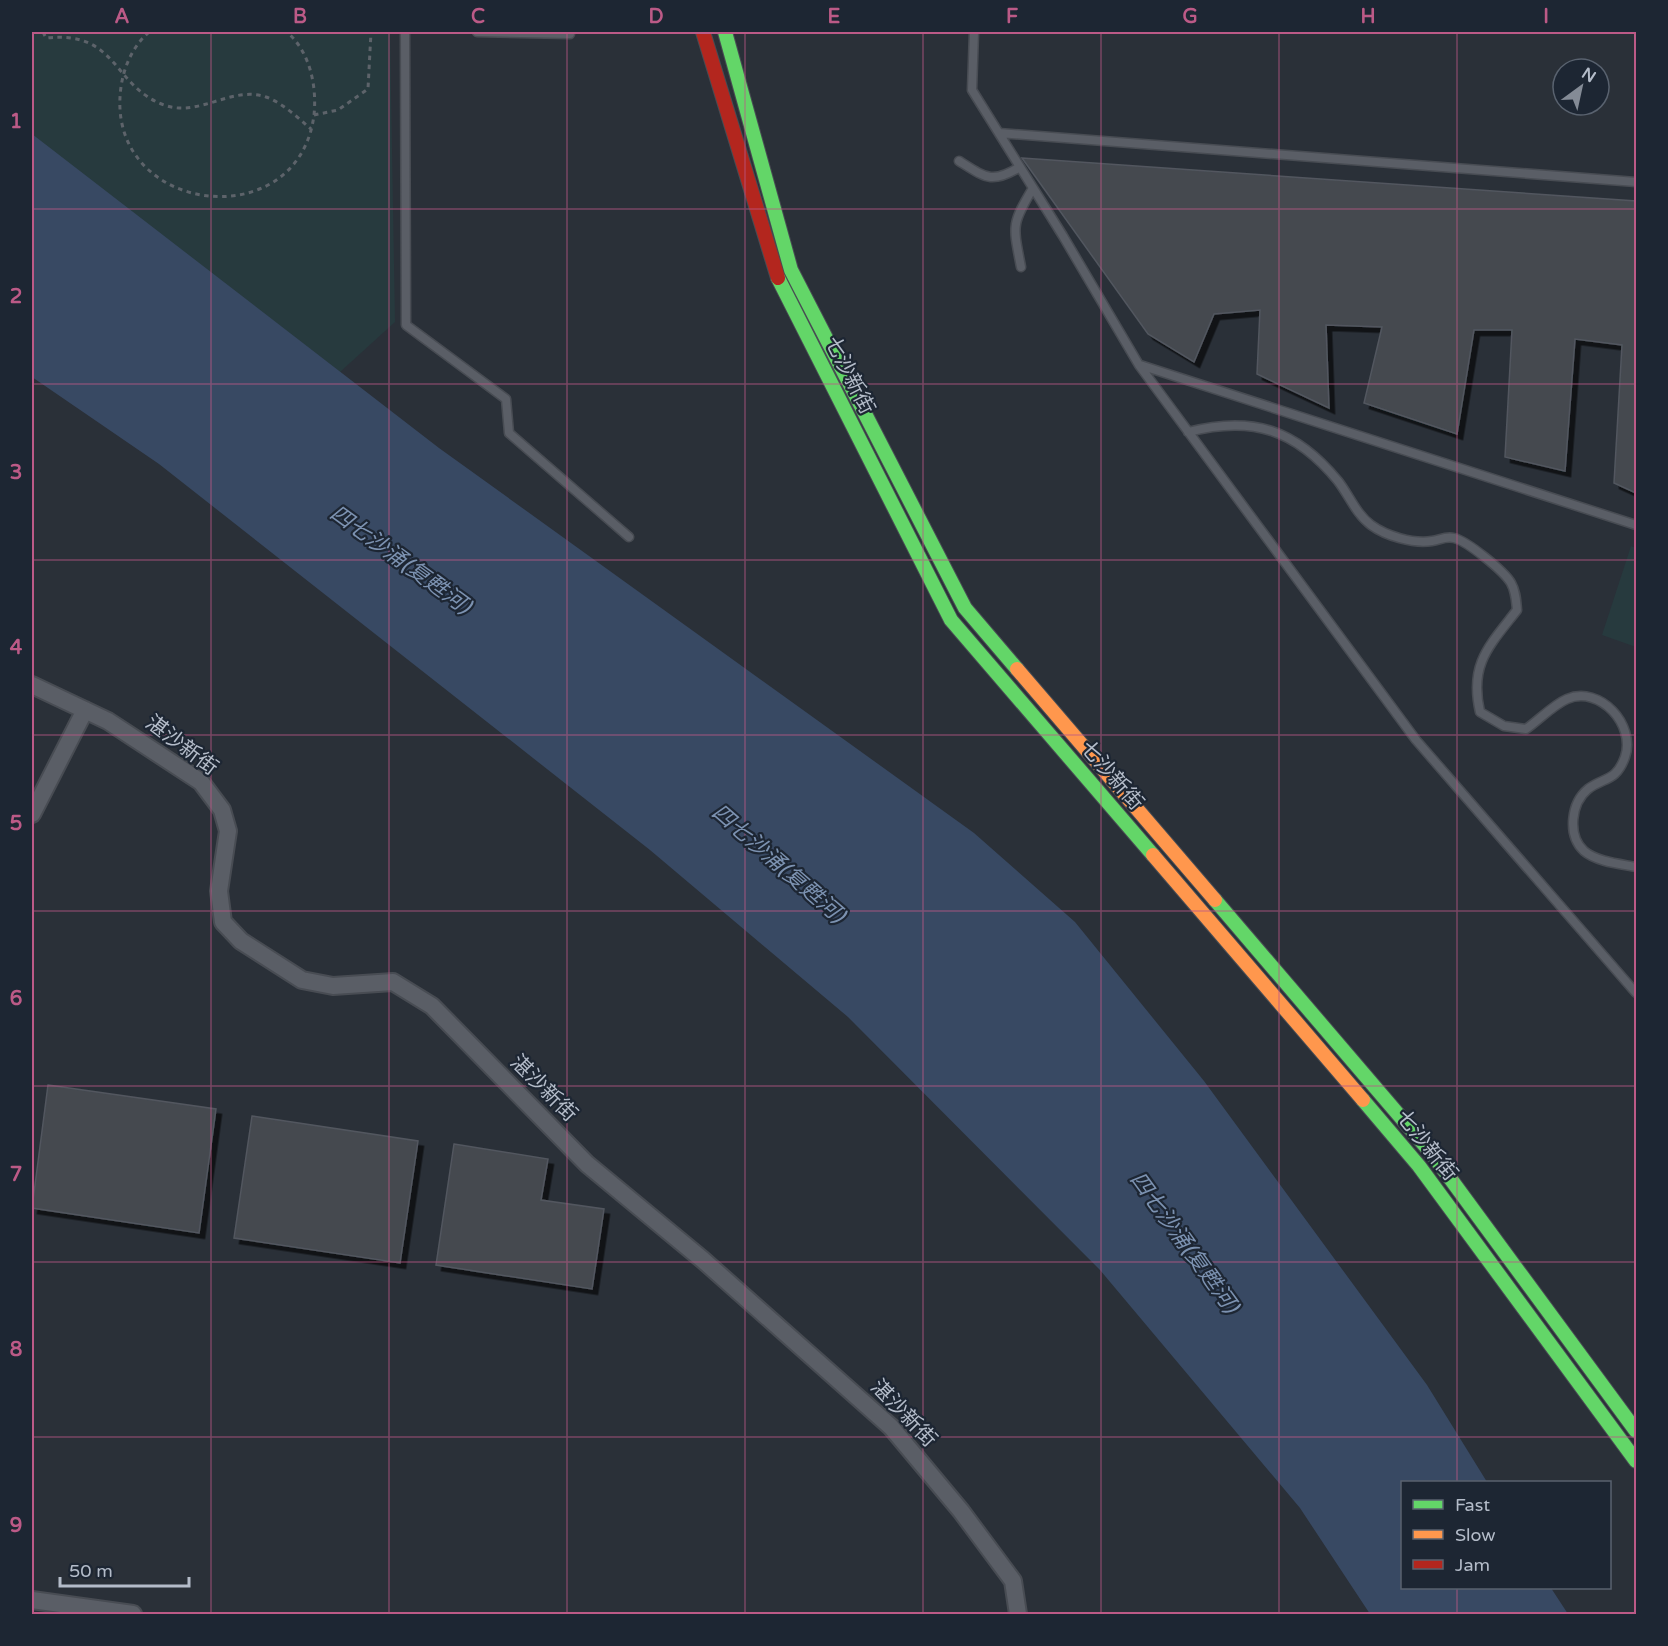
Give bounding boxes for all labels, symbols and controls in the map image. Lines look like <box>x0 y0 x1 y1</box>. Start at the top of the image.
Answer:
text: A <box>115 5 130 29</box>
text: B <box>293 5 307 29</box>
text: C <box>471 5 485 29</box>
text: D <box>648 5 664 29</box>
text: E <box>828 5 841 29</box>
text: F <box>1006 5 1018 29</box>
text: G <box>1182 5 1198 29</box>
text: H <box>1360 5 1376 29</box>
text: I <box>1543 5 1549 29</box>
north arrow <box>1551 57 1611 117</box>
text: N <box>1578 63 1599 87</box>
text: 1 <box>10 110 22 134</box>
text: 2 <box>10 285 22 309</box>
street label: 七沙新街 <box>819 332 880 418</box>
text: 3 <box>10 461 22 485</box>
water label: 四七沙涌(复甦河) <box>325 500 478 621</box>
text: 4 <box>10 636 23 660</box>
street label: 湛沙新街 <box>141 710 223 781</box>
street label: 七沙新街 <box>1075 735 1149 815</box>
water label: 四七沙涌(复甦河) <box>707 799 852 930</box>
text: 5 <box>10 812 22 836</box>
text: 6 <box>10 987 22 1011</box>
street label: 湛沙新街 <box>505 1050 582 1127</box>
street label: 七沙新街 <box>1390 1105 1463 1186</box>
text: 7 <box>10 1163 22 1187</box>
water label: 四七沙涌(复甦河) <box>1124 1167 1245 1320</box>
text: 8 <box>10 1338 22 1362</box>
street label: 湛沙新街 <box>865 1374 942 1452</box>
legend <box>1401 1481 1611 1589</box>
text: Fast <box>1455 1494 1490 1516</box>
text: 9 <box>10 1514 22 1538</box>
text: Slow <box>1455 1524 1496 1546</box>
scale bar <box>60 1550 189 1588</box>
text: Jam <box>1455 1554 1490 1576</box>
text: 50 m <box>69 1560 113 1582</box>

